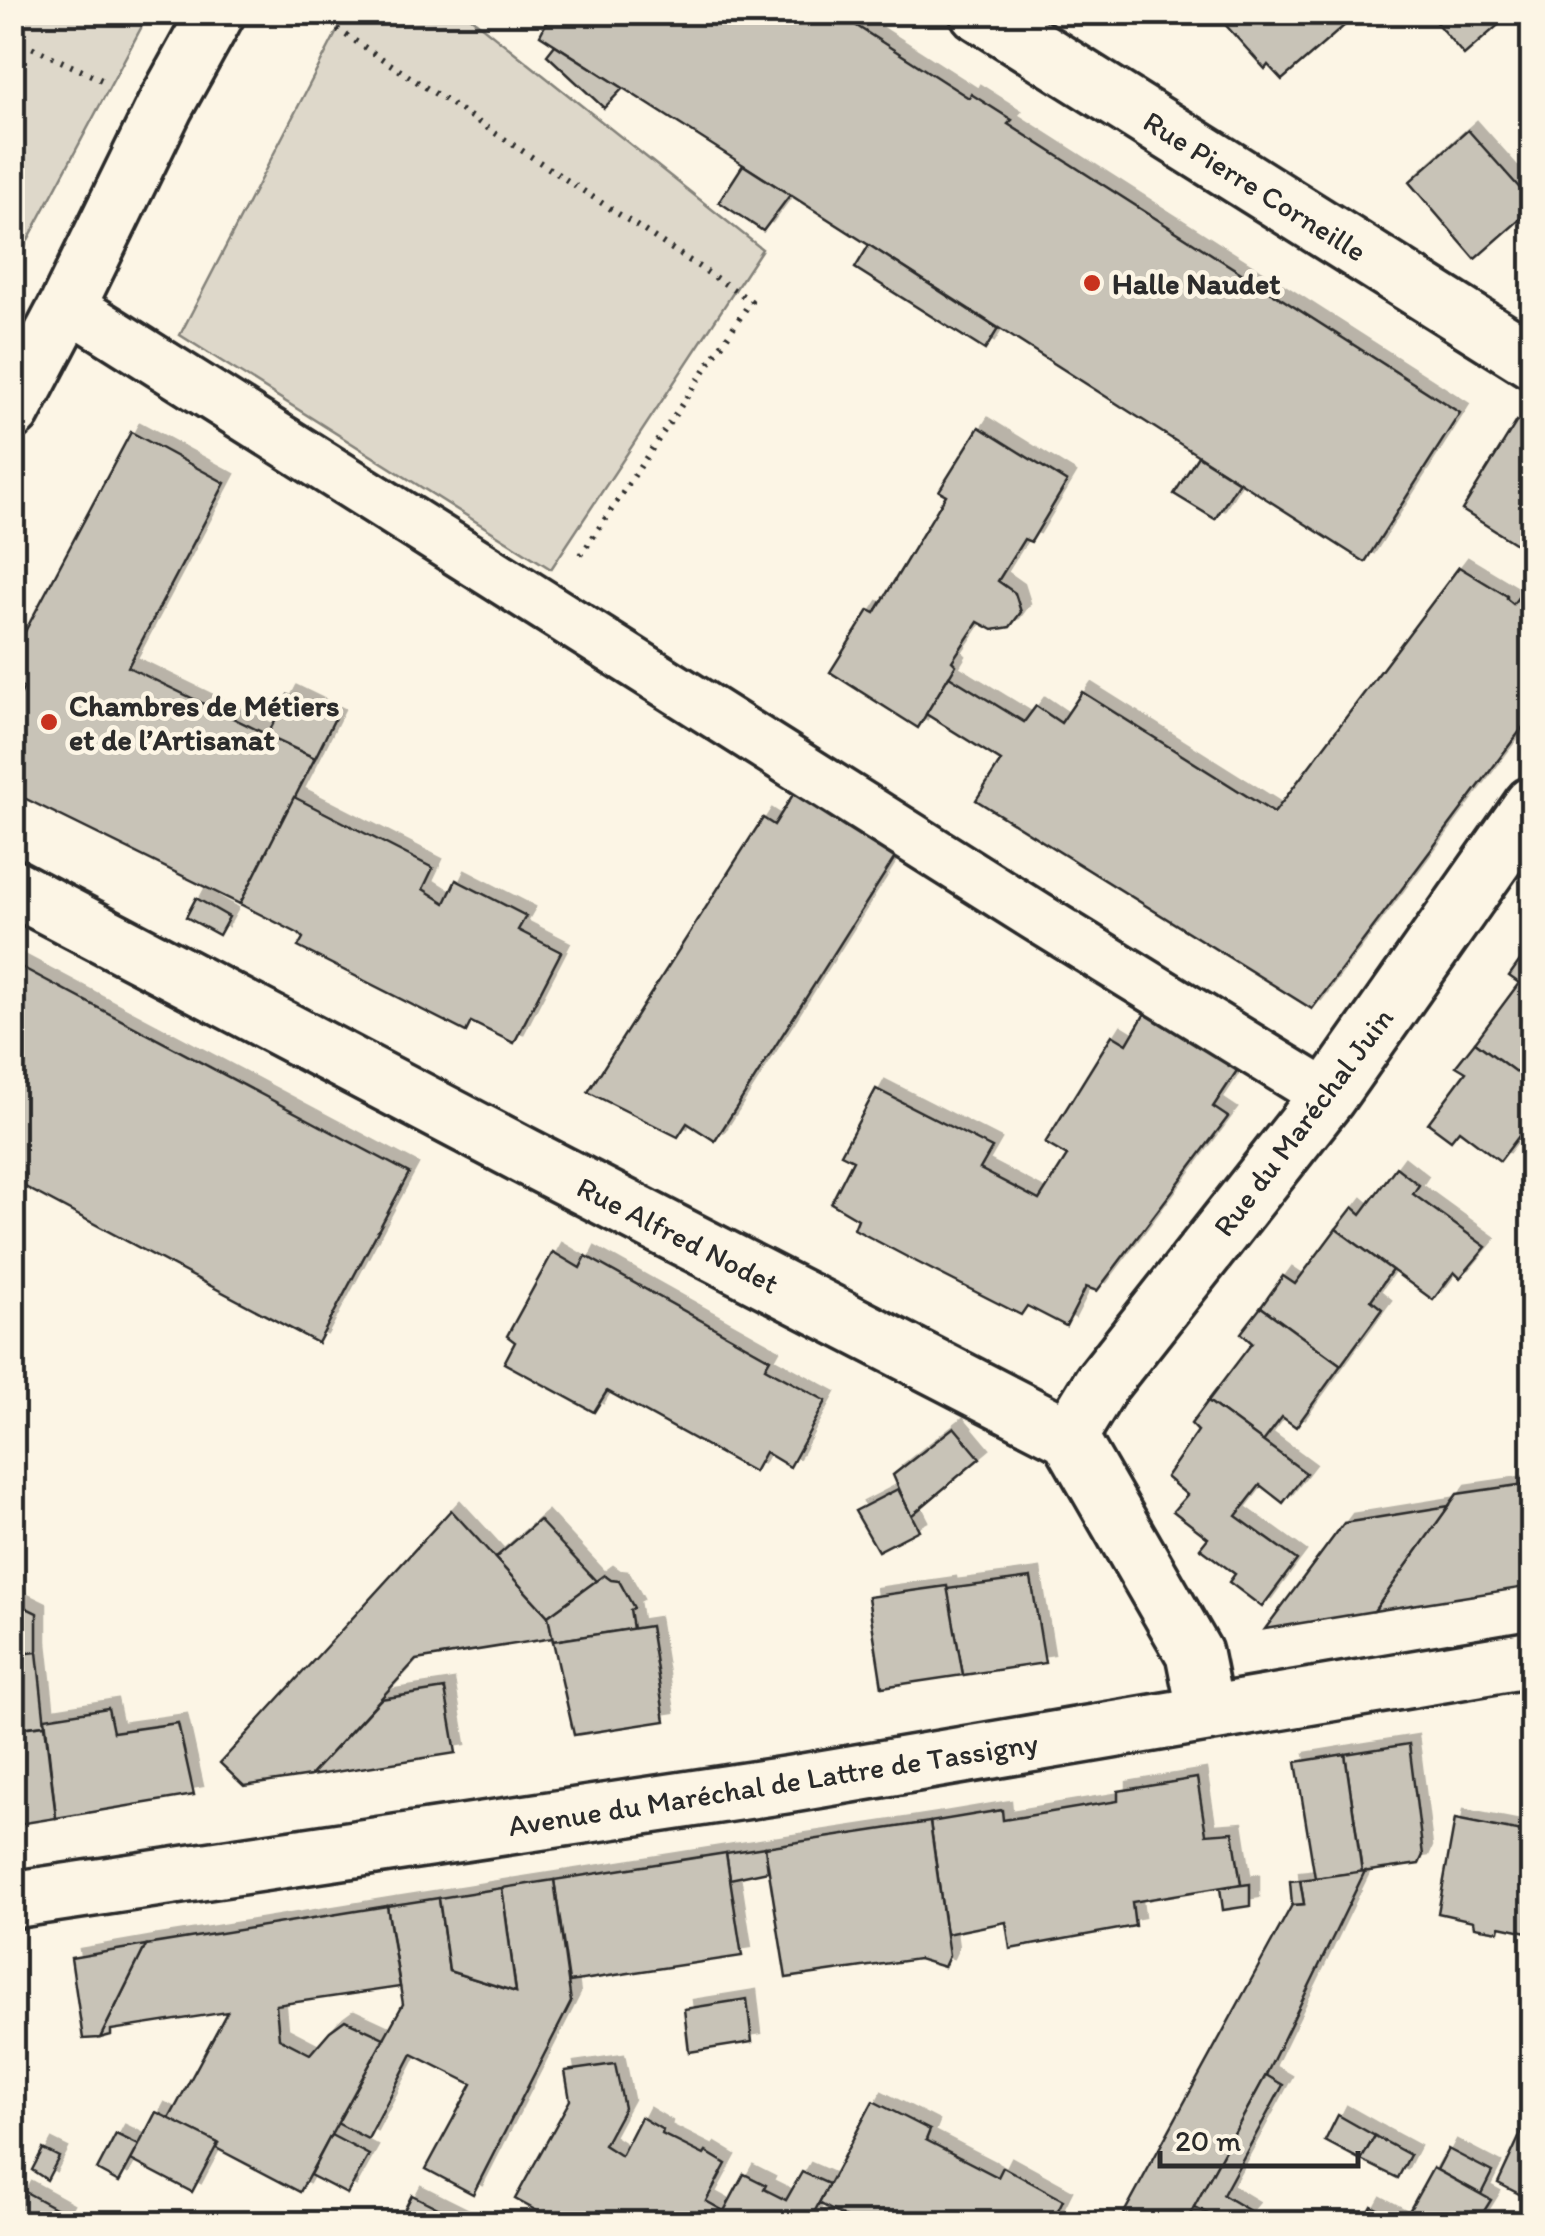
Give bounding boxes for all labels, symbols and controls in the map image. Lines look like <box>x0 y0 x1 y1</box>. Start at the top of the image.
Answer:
street label: Rue Pierre Corneille <box>1137 103 1373 269</box>
place label: Halle Naudet <box>1112 265 1281 302</box>
marker: Halle Naudet <box>1081 272 1103 294</box>
place label: Chambres de Métiers et de l’Artisanat <box>69 687 340 758</box>
marker: Chambres de Métiers et de l’Artisanat <box>38 711 60 733</box>
street label: Rue du Maréchal Juin <box>1205 1000 1401 1244</box>
street label: Rue Alfred Nodet <box>571 1168 785 1302</box>
street label: Avenue du Maréchal de Lattre de Tassigny <box>505 1724 1041 1844</box>
scale bar <box>1160 2106 1358 2168</box>
text: 20 m <box>1175 2122 1241 2159</box>

